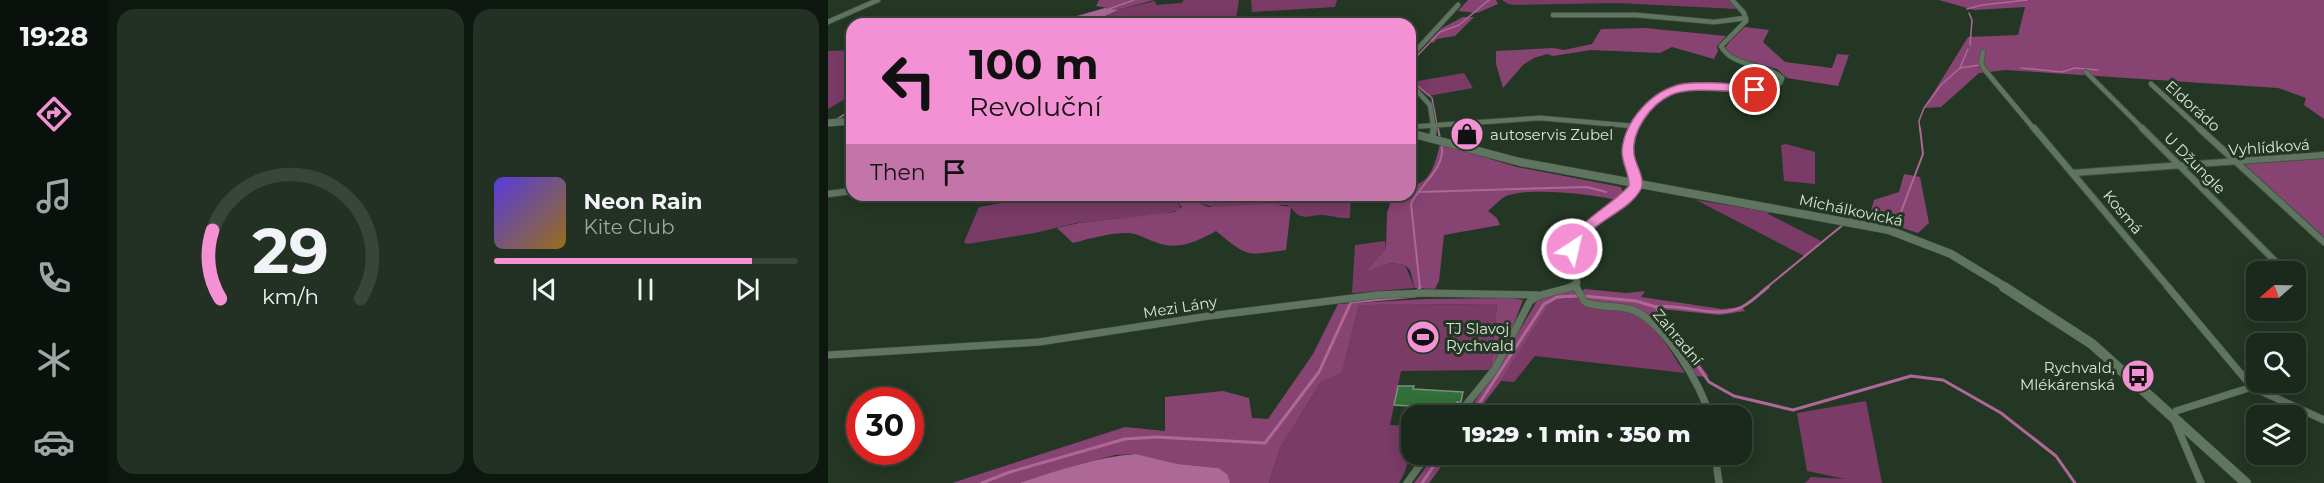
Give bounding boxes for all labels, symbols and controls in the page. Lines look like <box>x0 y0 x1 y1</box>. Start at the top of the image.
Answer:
text: 19:28 <box>20 20 88 53</box>
text: 100 m <box>969 38 1098 90</box>
icon: left <box>870 42 948 120</box>
pin <box>1729 64 1780 115</box>
icon: arrive <box>1738 73 1771 106</box>
street label: Eldorádo <box>2162 76 2224 136</box>
text: Revoluční <box>969 90 1102 123</box>
icon: directions <box>33 93 75 135</box>
shop icon: autoservis Zubel <box>1449 116 1485 152</box>
place label: autoservis Zubel <box>1490 125 1613 144</box>
street label: U Džungle <box>2160 128 2230 198</box>
street label: Vyhlídková <box>2228 135 2310 159</box>
icon: arrive <box>938 156 971 189</box>
text: Then <box>870 159 926 186</box>
icon: music <box>33 175 75 217</box>
street label: Kosmá <box>2099 186 2147 238</box>
text: Neon Rain <box>584 188 702 215</box>
street label: Michálkovická <box>1797 190 1905 230</box>
text: 29 <box>252 213 329 289</box>
text: Kite Club <box>584 215 675 239</box>
position arrow <box>1540 217 1604 281</box>
icon: phone <box>33 257 75 299</box>
north arrow <box>2246 261 2306 321</box>
map controls <box>2246 261 2306 465</box>
icon: previous <box>528 273 561 306</box>
icon: pause <box>629 273 662 306</box>
icon: next <box>731 273 764 306</box>
text: km/h <box>262 283 319 309</box>
street label: Mezi Lány <box>1142 292 1219 322</box>
street label: Zahradní <box>1649 305 1708 370</box>
sports icon: TJ Slavoj Rychvald <box>1405 319 1441 355</box>
place label: TJ Slavoj Rychvald <box>1446 319 1514 355</box>
button: search <box>2246 333 2306 393</box>
icon: climate <box>33 339 75 381</box>
place label: Rychvald, Mlékárenská <box>2020 358 2115 394</box>
bus stop icon: Rychvald, Mlékárenská <box>2120 358 2156 394</box>
speed limit sign: 30 <box>846 387 924 465</box>
button: layers <box>2246 405 2306 465</box>
icon: car <box>33 421 75 463</box>
text: 19:29 · 1 min · 350 m <box>1462 421 1691 448</box>

